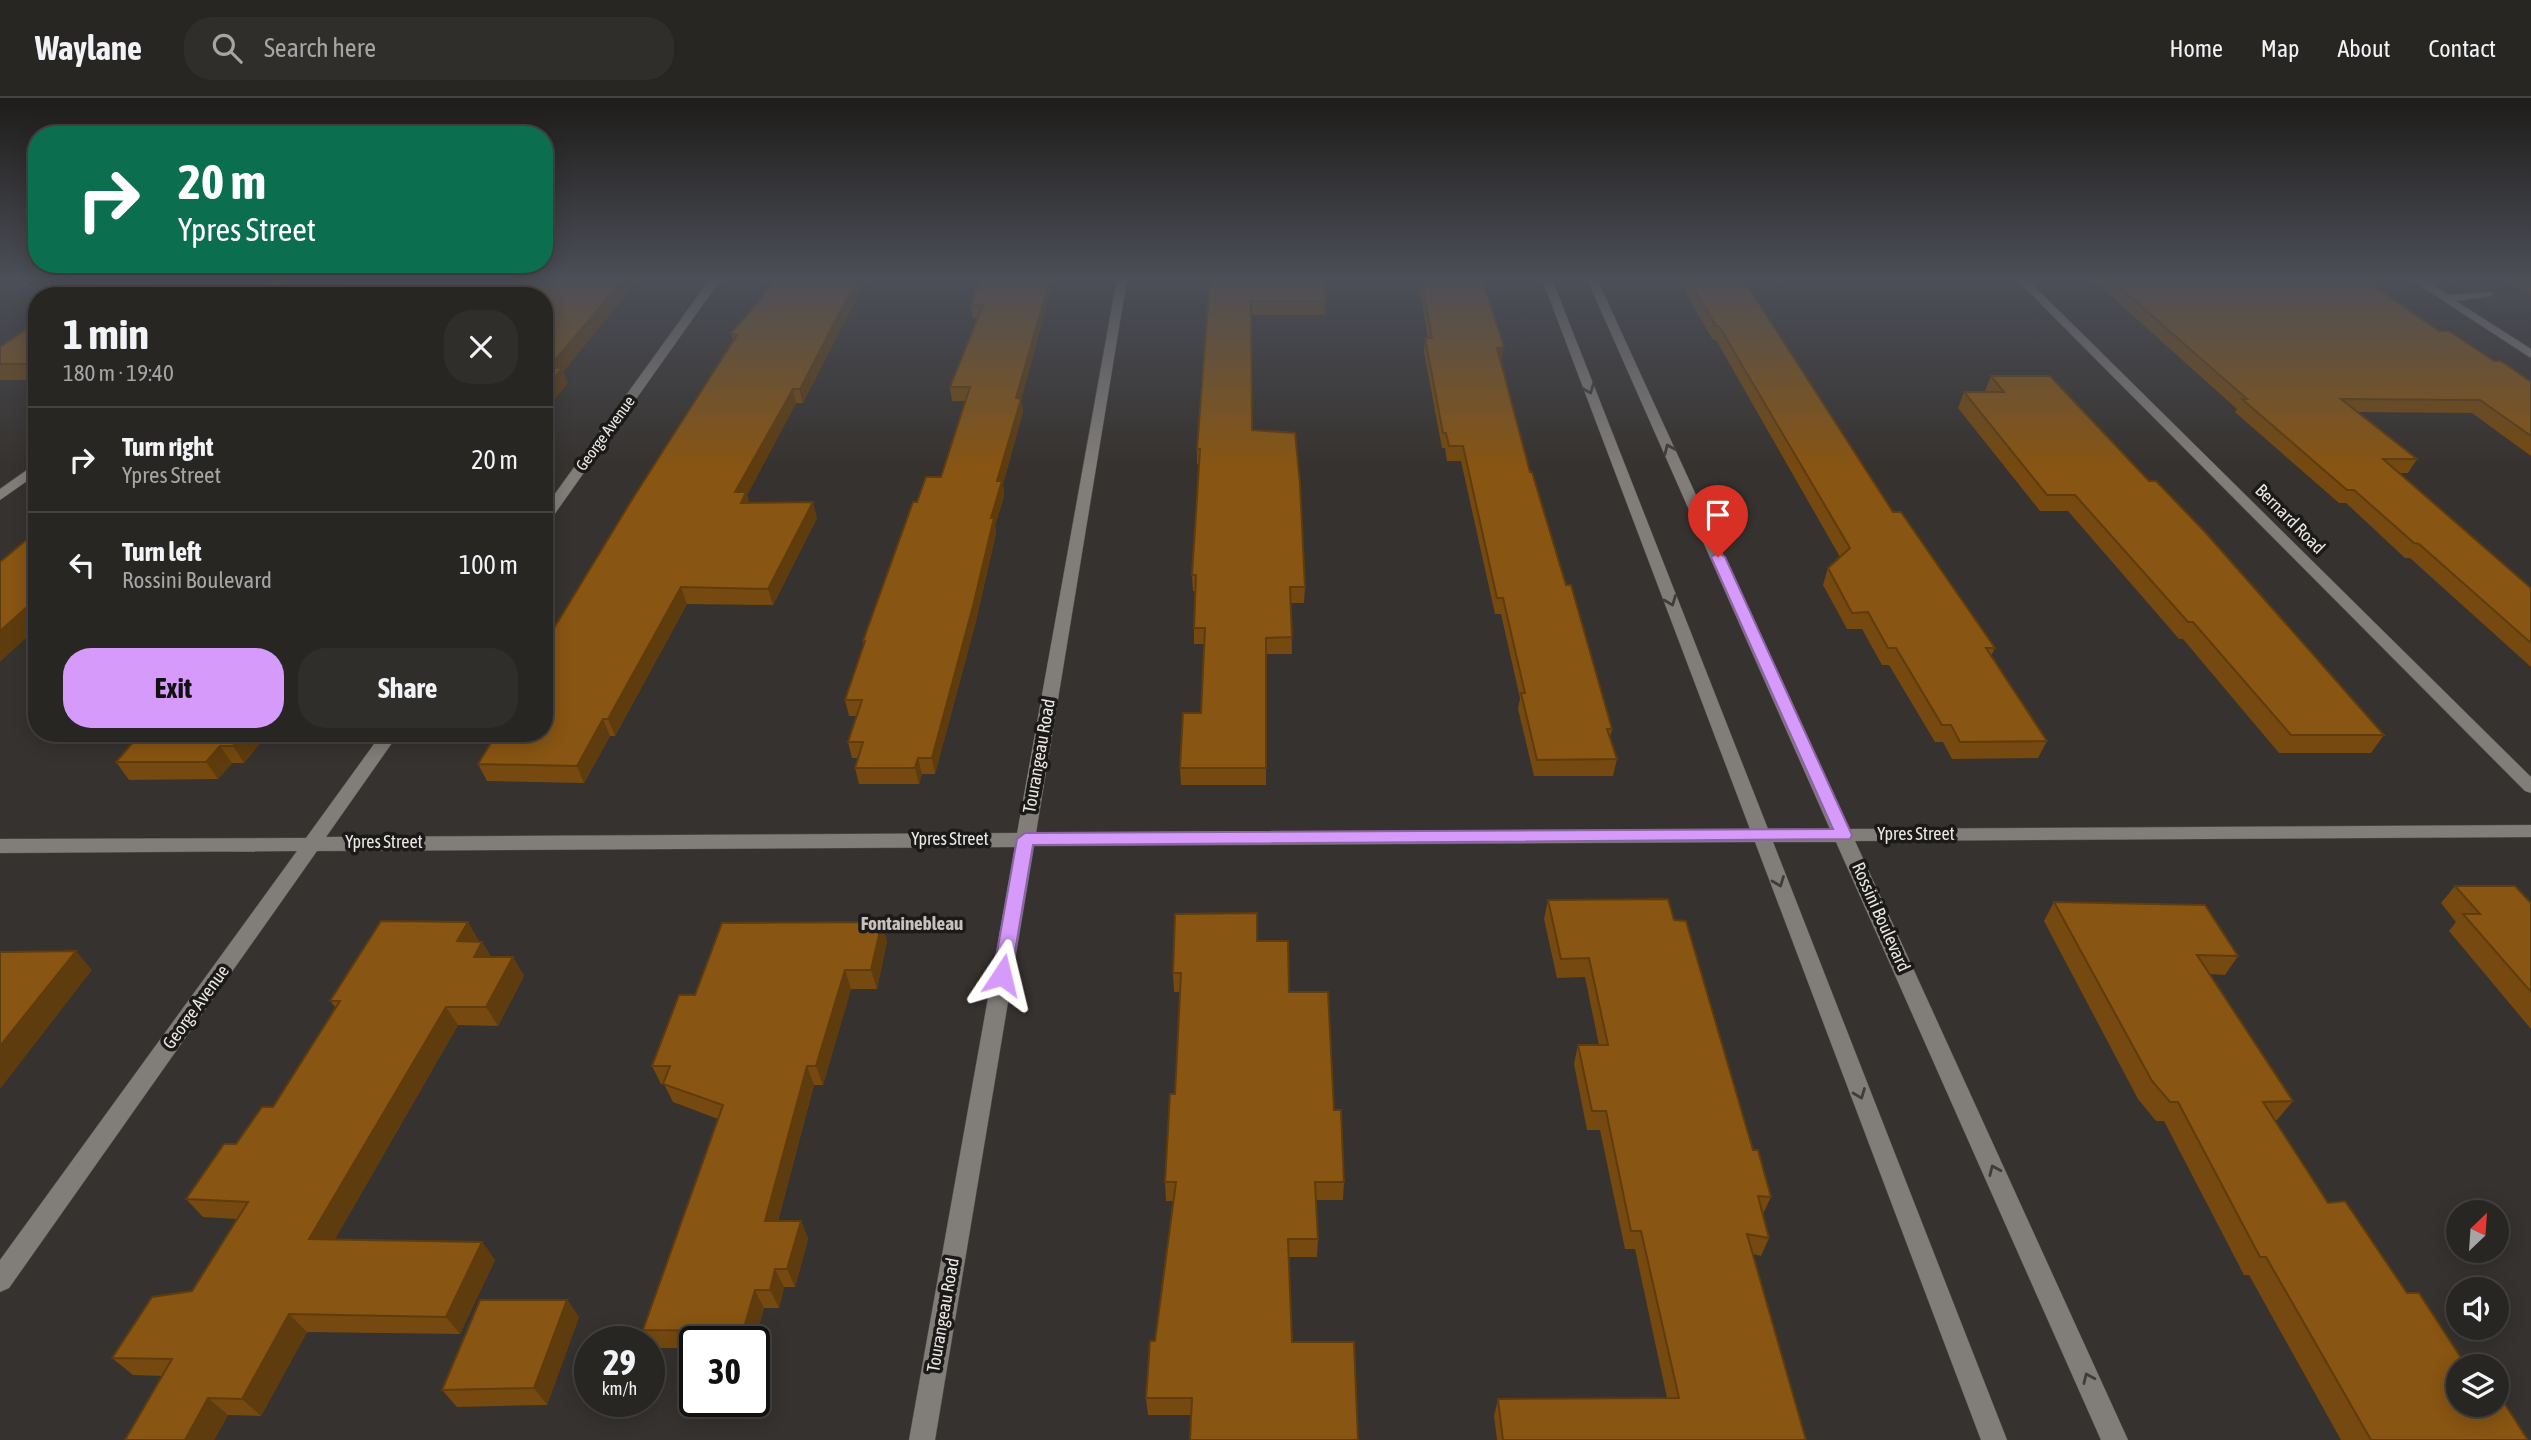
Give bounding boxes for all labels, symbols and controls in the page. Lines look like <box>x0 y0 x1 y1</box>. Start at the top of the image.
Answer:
search box <box>184 17 674 80</box>
text: Waylane <box>35 29 142 67</box>
icon: search <box>208 29 246 67</box>
text: Search here <box>264 33 376 63</box>
text: Home <box>2169 35 2223 62</box>
text: Map <box>2261 35 2299 62</box>
text: About <box>2337 35 2390 62</box>
text: Contact <box>2428 35 2496 62</box>
text: 20 m <box>178 153 266 209</box>
icon: right <box>63 154 154 245</box>
text: Ypres Street <box>178 211 316 248</box>
text: 1 min <box>63 310 149 358</box>
button: close <box>444 310 518 384</box>
text: 180 m · 19:40 <box>63 360 174 386</box>
one-way arrow <box>1581 382 1595 394</box>
street label: George Avenue <box>572 392 639 474</box>
text: Turn right <box>122 432 213 462</box>
icon: right <box>63 441 101 479</box>
one-way arrow <box>1663 444 1677 456</box>
text: 20 m <box>471 445 518 475</box>
text: Ypres Street <box>122 462 221 488</box>
street label: Bernard Road <box>2251 479 2330 558</box>
pin <box>1688 485 1748 557</box>
icon: arrive <box>1699 496 1737 534</box>
text: Turn left <box>122 537 202 567</box>
icon: left <box>63 546 101 584</box>
text: 100 m <box>459 550 518 580</box>
text: Rossini Boulevard <box>122 567 272 593</box>
one-way arrow <box>1662 594 1676 606</box>
button: Exit <box>63 648 284 728</box>
button: Share <box>298 648 518 728</box>
street label: Tourangeau Road <box>1018 697 1059 815</box>
street label: Ypres Street <box>1877 823 1955 844</box>
street label: Ypres Street <box>911 828 989 849</box>
street label: Ypres Street <box>345 831 423 852</box>
street label: Rossini Boulevard <box>1848 859 1915 975</box>
one-way arrow <box>1770 875 1784 887</box>
district label: Fontainebleau <box>861 912 963 934</box>
position arrow <box>965 938 1039 1012</box>
street label: George Avenue <box>158 961 233 1053</box>
one-way arrow <box>1852 1088 1866 1100</box>
one-way arrow <box>1988 1165 2002 1177</box>
north arrow <box>2446 1200 2510 1264</box>
map controls <box>2446 1200 2509 1417</box>
street label: Tourangeau Road <box>922 1256 963 1374</box>
button: sound <box>2446 1277 2509 1340</box>
speed limit sign: 30 <box>679 1326 770 1417</box>
text: 29 <box>603 1342 636 1382</box>
button: layers <box>2446 1354 2509 1417</box>
one-way arrow <box>2082 1373 2096 1385</box>
text: km/h <box>602 1378 637 1399</box>

